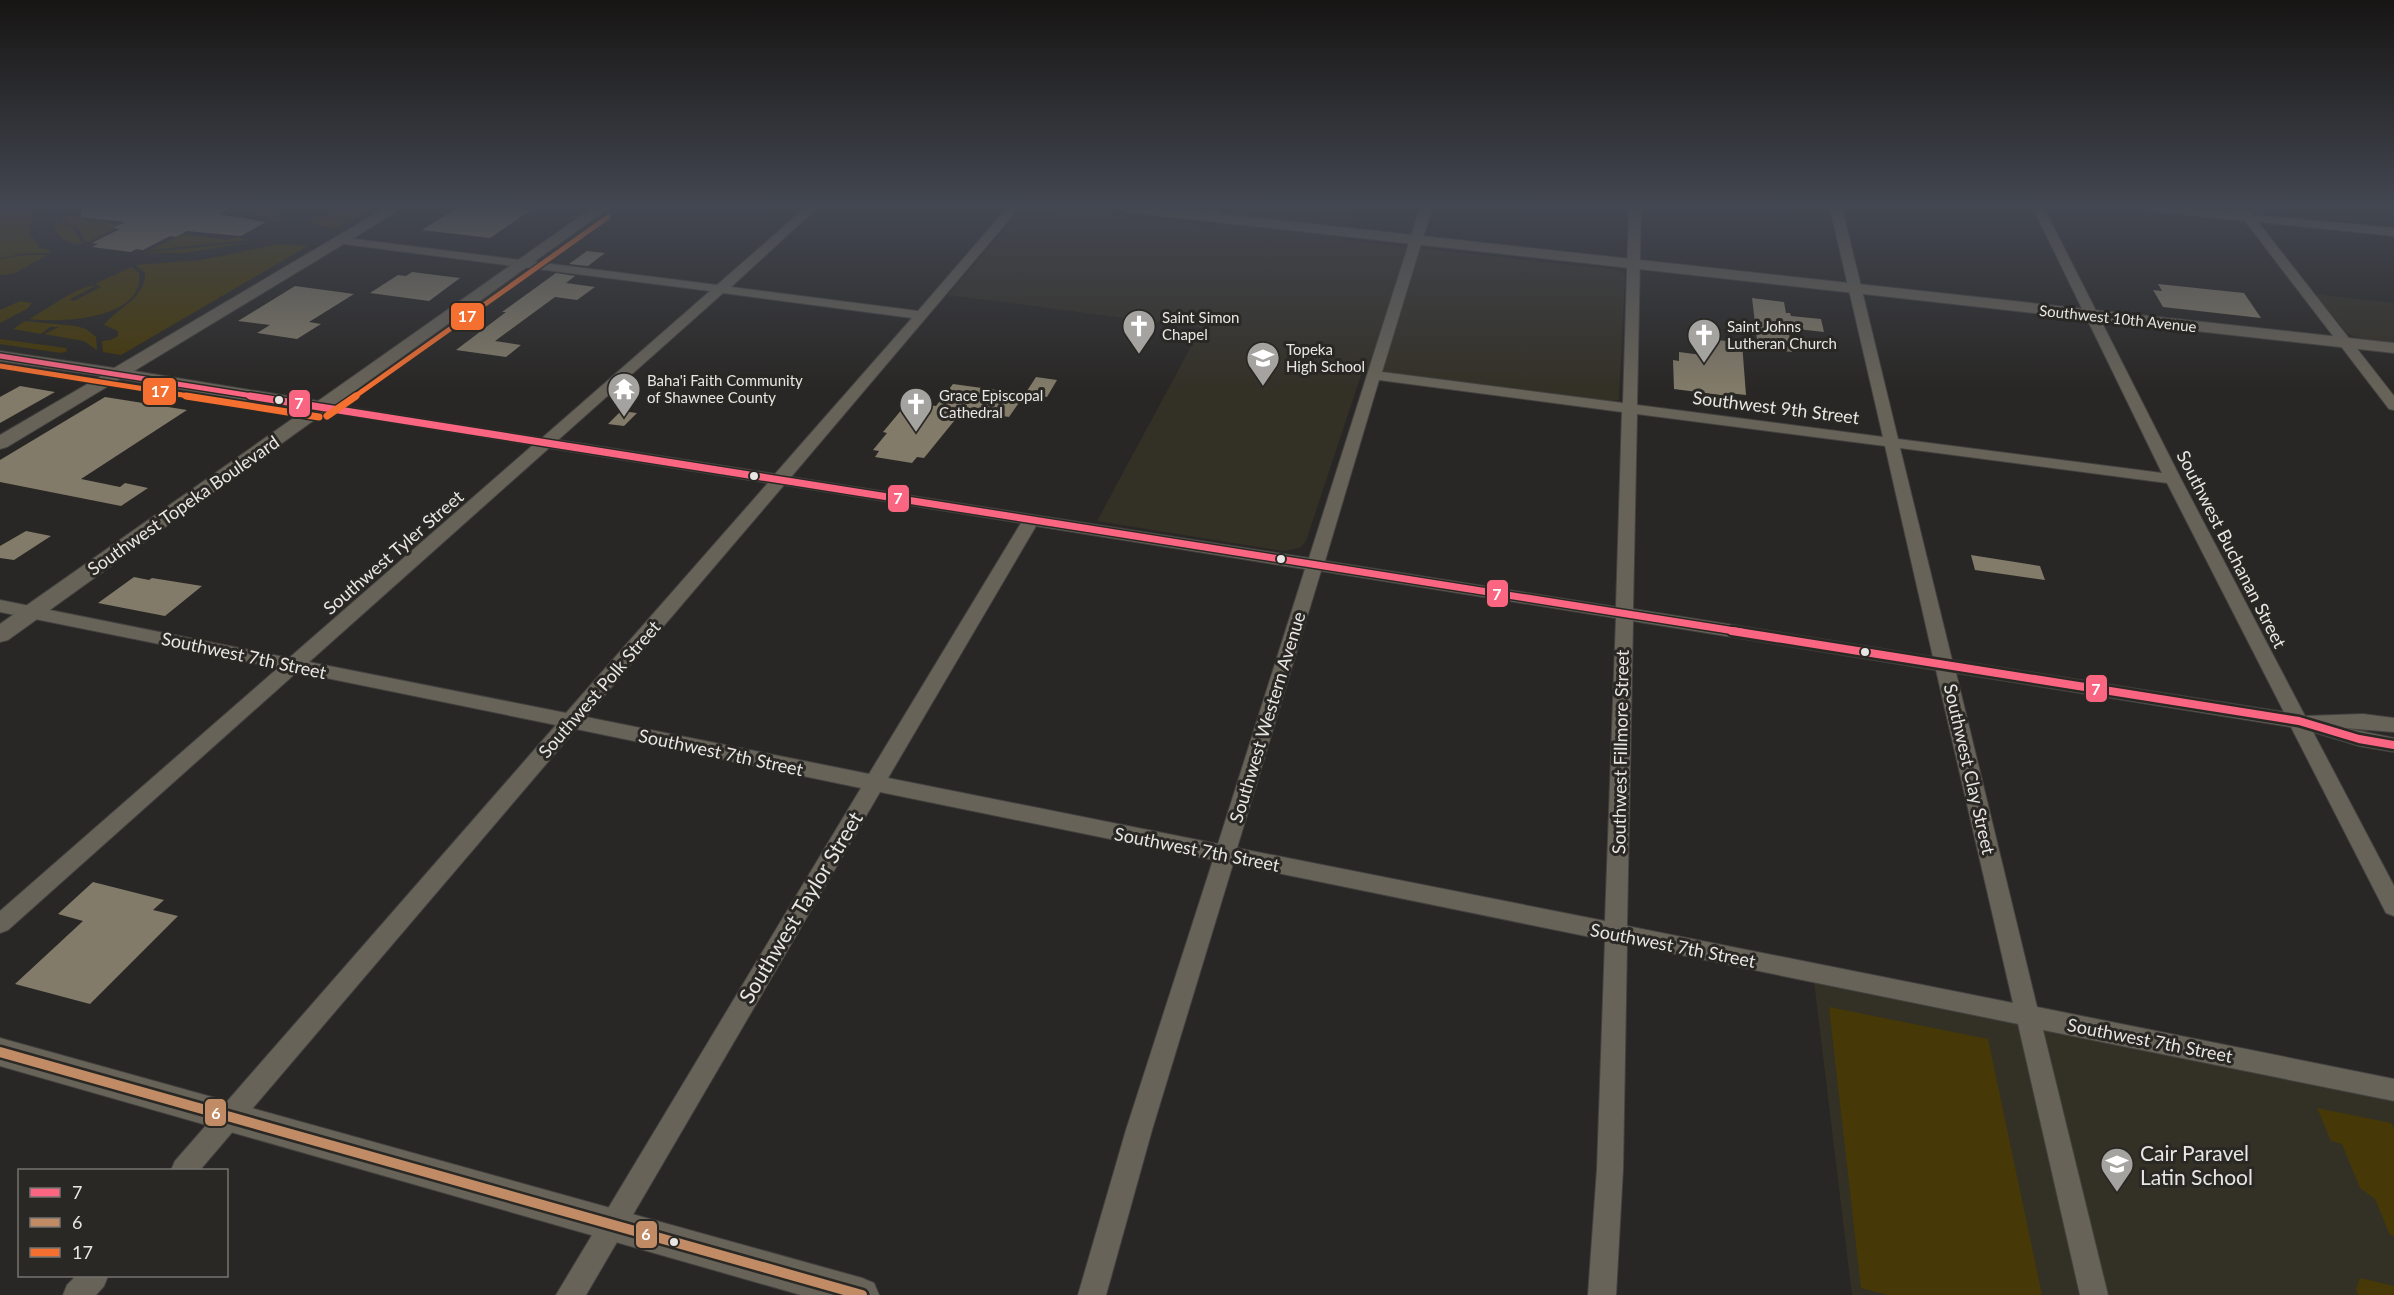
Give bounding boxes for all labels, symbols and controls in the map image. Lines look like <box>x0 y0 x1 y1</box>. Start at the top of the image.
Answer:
street label: Southwest 10th Avenue <box>2038 301 2198 335</box>
line badge: 17 <box>450 302 485 331</box>
text: 17 <box>458 306 476 325</box>
church icon: Saint Simon Chapel <box>1121 308 1157 355</box>
place label: Saint Simon Chapel <box>1162 308 1239 343</box>
church icon: Saint Johns Lutheran Church <box>1686 317 1722 364</box>
place label: Saint Johns Lutheran Church <box>1727 317 1837 352</box>
school or university icon: Topeka High School <box>1245 340 1281 387</box>
place label: Topeka High School <box>1286 340 1365 375</box>
temple icon: Baha'i Faith Community of Shawnee County <box>606 371 642 418</box>
place label: Baha'i Faith Community of Shawnee County <box>647 371 803 406</box>
line badge: 17 <box>142 377 177 406</box>
text: 17 <box>151 381 169 400</box>
church icon: Grace Episcopal Cathedral <box>898 386 934 433</box>
place label: Grace Episcopal Cathedral <box>939 386 1043 421</box>
street label: Southwest 9th Street <box>1691 386 1861 428</box>
line badge: 7 <box>288 389 311 418</box>
text: 7 <box>294 393 304 412</box>
unlabelled marker <box>273 394 285 406</box>
street label: Southwest Topeka Boulevard <box>83 430 283 580</box>
street label: Southwest Buchanan Street <box>2173 446 2292 652</box>
unlabelled marker <box>748 470 760 482</box>
line badge: 7 <box>887 484 910 513</box>
street label: Southwest Tyler Street <box>318 485 468 619</box>
text: 7 <box>893 488 903 507</box>
unlabelled marker <box>1275 553 1287 565</box>
line badge: 7 <box>1486 579 1509 608</box>
text: 7 <box>1492 584 1502 603</box>
street label: Southwest Western Avenue <box>1224 609 1310 825</box>
street label: Southwest Polk Street <box>533 615 665 762</box>
street label: Southwest 7th Street <box>160 627 329 683</box>
unlabelled marker <box>1859 646 1871 658</box>
street label: Southwest Fillmore Street <box>1607 649 1633 854</box>
line badge: 7 <box>2085 674 2108 703</box>
text: 7 <box>2091 679 2101 698</box>
street label: Southwest Clay Street <box>1940 681 2000 857</box>
street label: Southwest 7th Street <box>637 724 806 780</box>
street label: Southwest Taylor Street <box>733 806 867 1007</box>
street label: Southwest 7th Street <box>1113 822 1282 876</box>
street label: Southwest 7th Street <box>1589 918 1758 972</box>
street label: Southwest 7th Street <box>2066 1013 2235 1067</box>
line badge: 6 <box>204 1098 227 1127</box>
text: 6 <box>211 1103 221 1122</box>
place label: Cair Paravel Latin School <box>2140 1140 2253 1189</box>
school or university icon: Cair Paravel Latin School <box>2099 1146 2135 1193</box>
legend <box>18 1169 228 1277</box>
text: 7 <box>72 1181 82 1203</box>
text: 6 <box>72 1211 82 1233</box>
line badge: 6 <box>635 1220 658 1249</box>
text: 6 <box>641 1224 651 1243</box>
unlabelled marker <box>668 1236 680 1248</box>
text: 17 <box>72 1241 93 1263</box>

